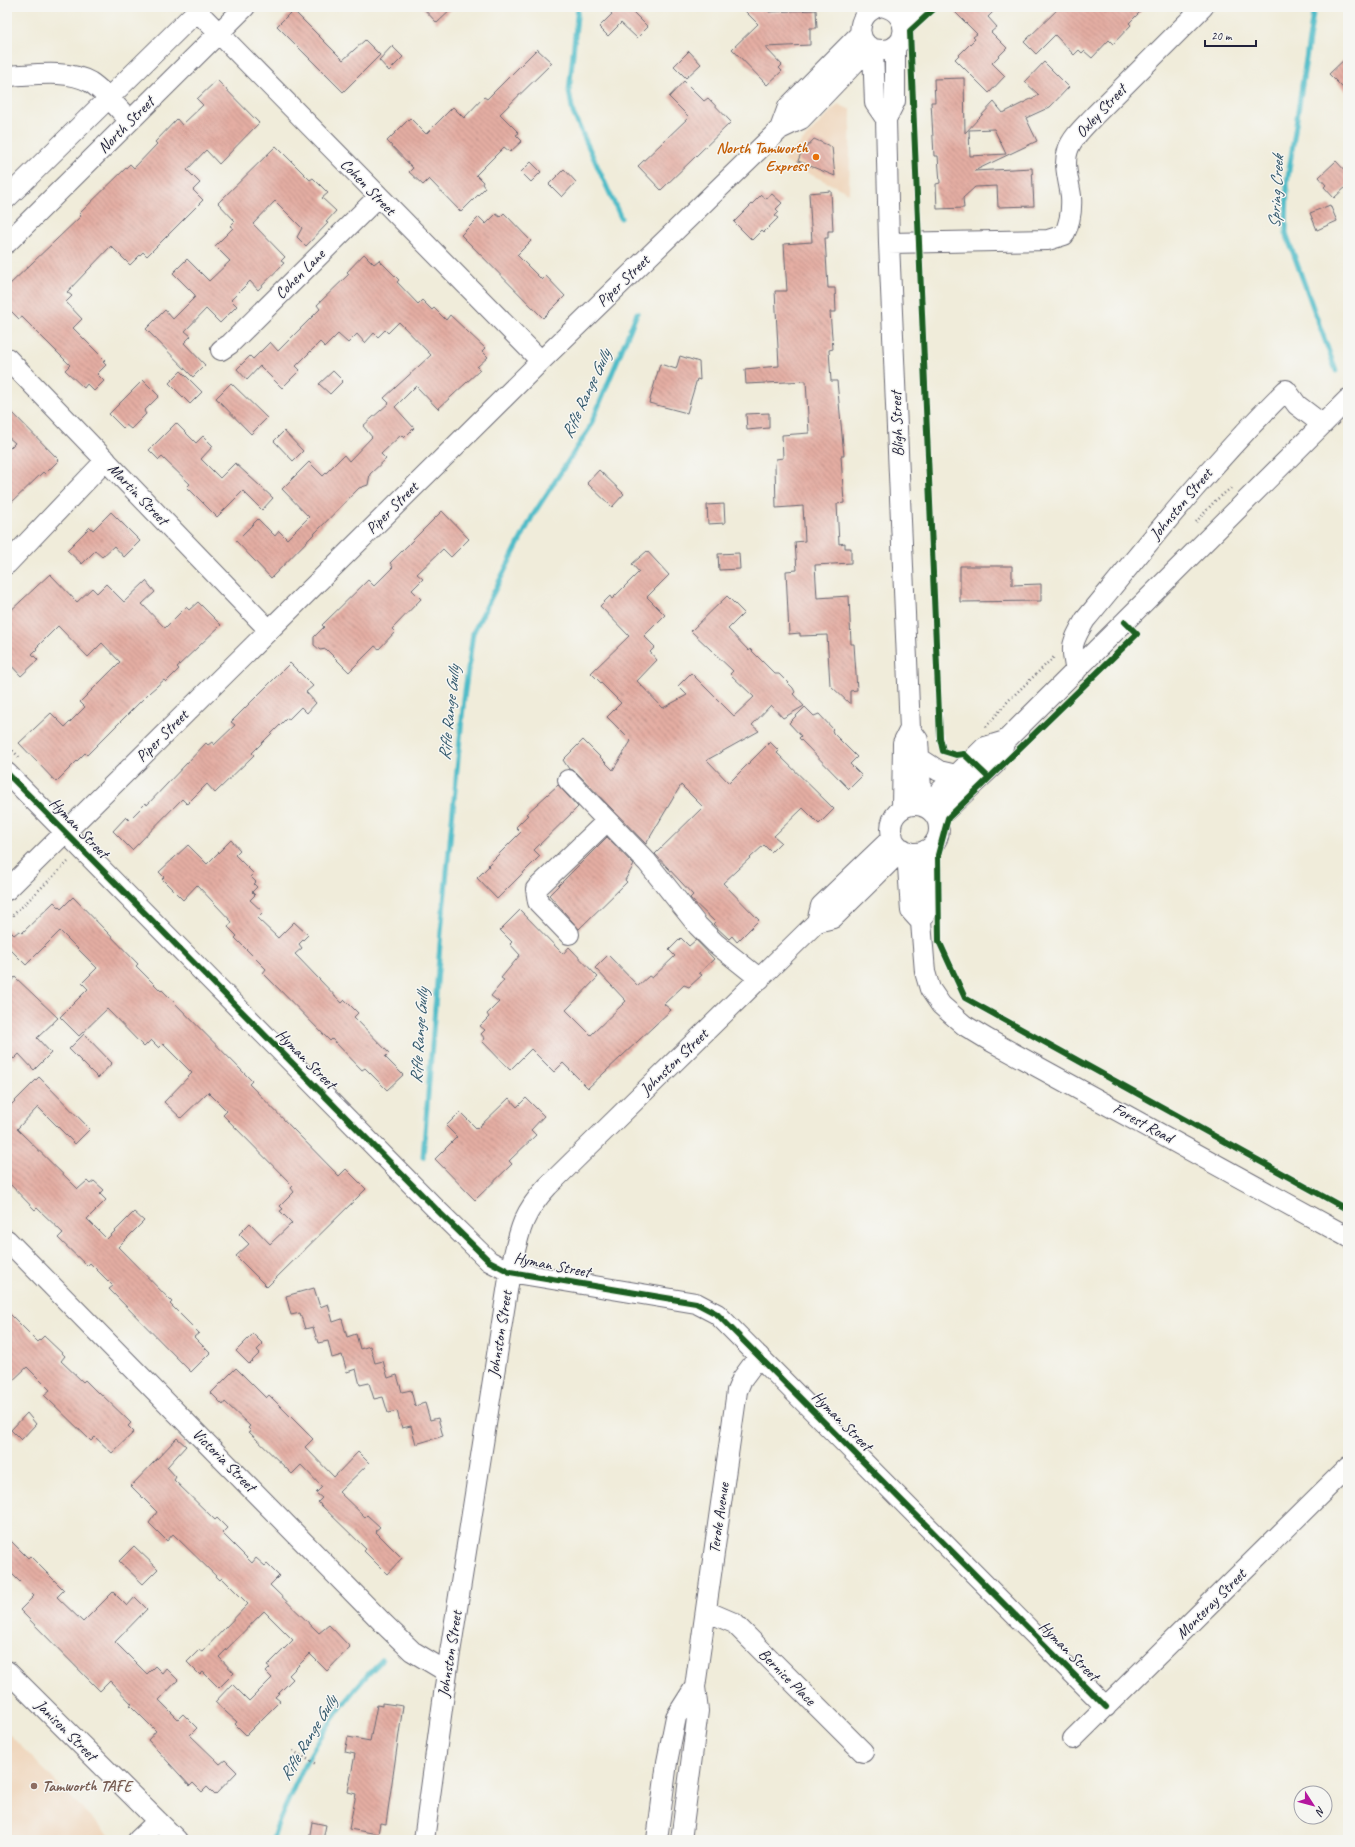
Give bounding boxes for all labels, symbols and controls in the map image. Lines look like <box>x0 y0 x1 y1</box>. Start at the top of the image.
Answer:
scale bar <box>1205 22 1256 48</box>
text: 20 m <box>1211 28 1233 44</box>
street label: Oxley Street <box>1071 78 1133 142</box>
street label: North Street <box>93 91 160 158</box>
place label: North Tamworth Express <box>716 138 810 176</box>
water label: Spring Creek <box>1264 151 1289 229</box>
marker: North Tamworth Express <box>811 152 821 162</box>
street label: Cohen Street <box>336 154 401 221</box>
street label: Cohen Lane <box>271 244 330 303</box>
street label: Piper Street <box>592 250 655 311</box>
water label: Rifle Range Gully <box>556 344 617 441</box>
street label: Bligh Street <box>886 388 908 457</box>
street label: Martin Street <box>104 459 174 531</box>
street label: Johnston Street <box>1145 463 1218 545</box>
street label: Piper Street <box>362 476 424 538</box>
water label: Rifle Range Gully <box>434 662 465 761</box>
street label: Piper Street <box>132 704 194 766</box>
street label: Hyman Street <box>45 793 115 865</box>
water label: Rifle Range Gully <box>405 985 433 1084</box>
street label: Johnston Street <box>635 1023 713 1100</box>
street label: Hyman Street <box>272 1025 342 1095</box>
street label: Forest Road <box>1109 1098 1179 1149</box>
street label: Hyman Street <box>512 1248 594 1283</box>
street label: Johnston Street <box>483 1288 517 1380</box>
street label: Hyman Street <box>808 1387 878 1457</box>
street label: Victoria Street <box>188 1424 262 1498</box>
street label: Terole Avenue <box>704 1480 734 1555</box>
street label: Monteray Street <box>1172 1564 1251 1643</box>
street label: Johnston Street <box>433 1608 467 1700</box>
street label: Hyman Street <box>1035 1617 1105 1687</box>
street label: Bernice Place <box>754 1644 821 1711</box>
water label: Rifle Range Gully <box>275 1689 343 1784</box>
street label: Janison Street <box>30 1694 103 1767</box>
place label: Tamworth TAFE <box>42 1776 135 1796</box>
marker: Tamworth TAFE <box>29 1781 39 1791</box>
north arrow <box>1293 1785 1333 1825</box>
text: N <box>1312 1804 1329 1820</box>

